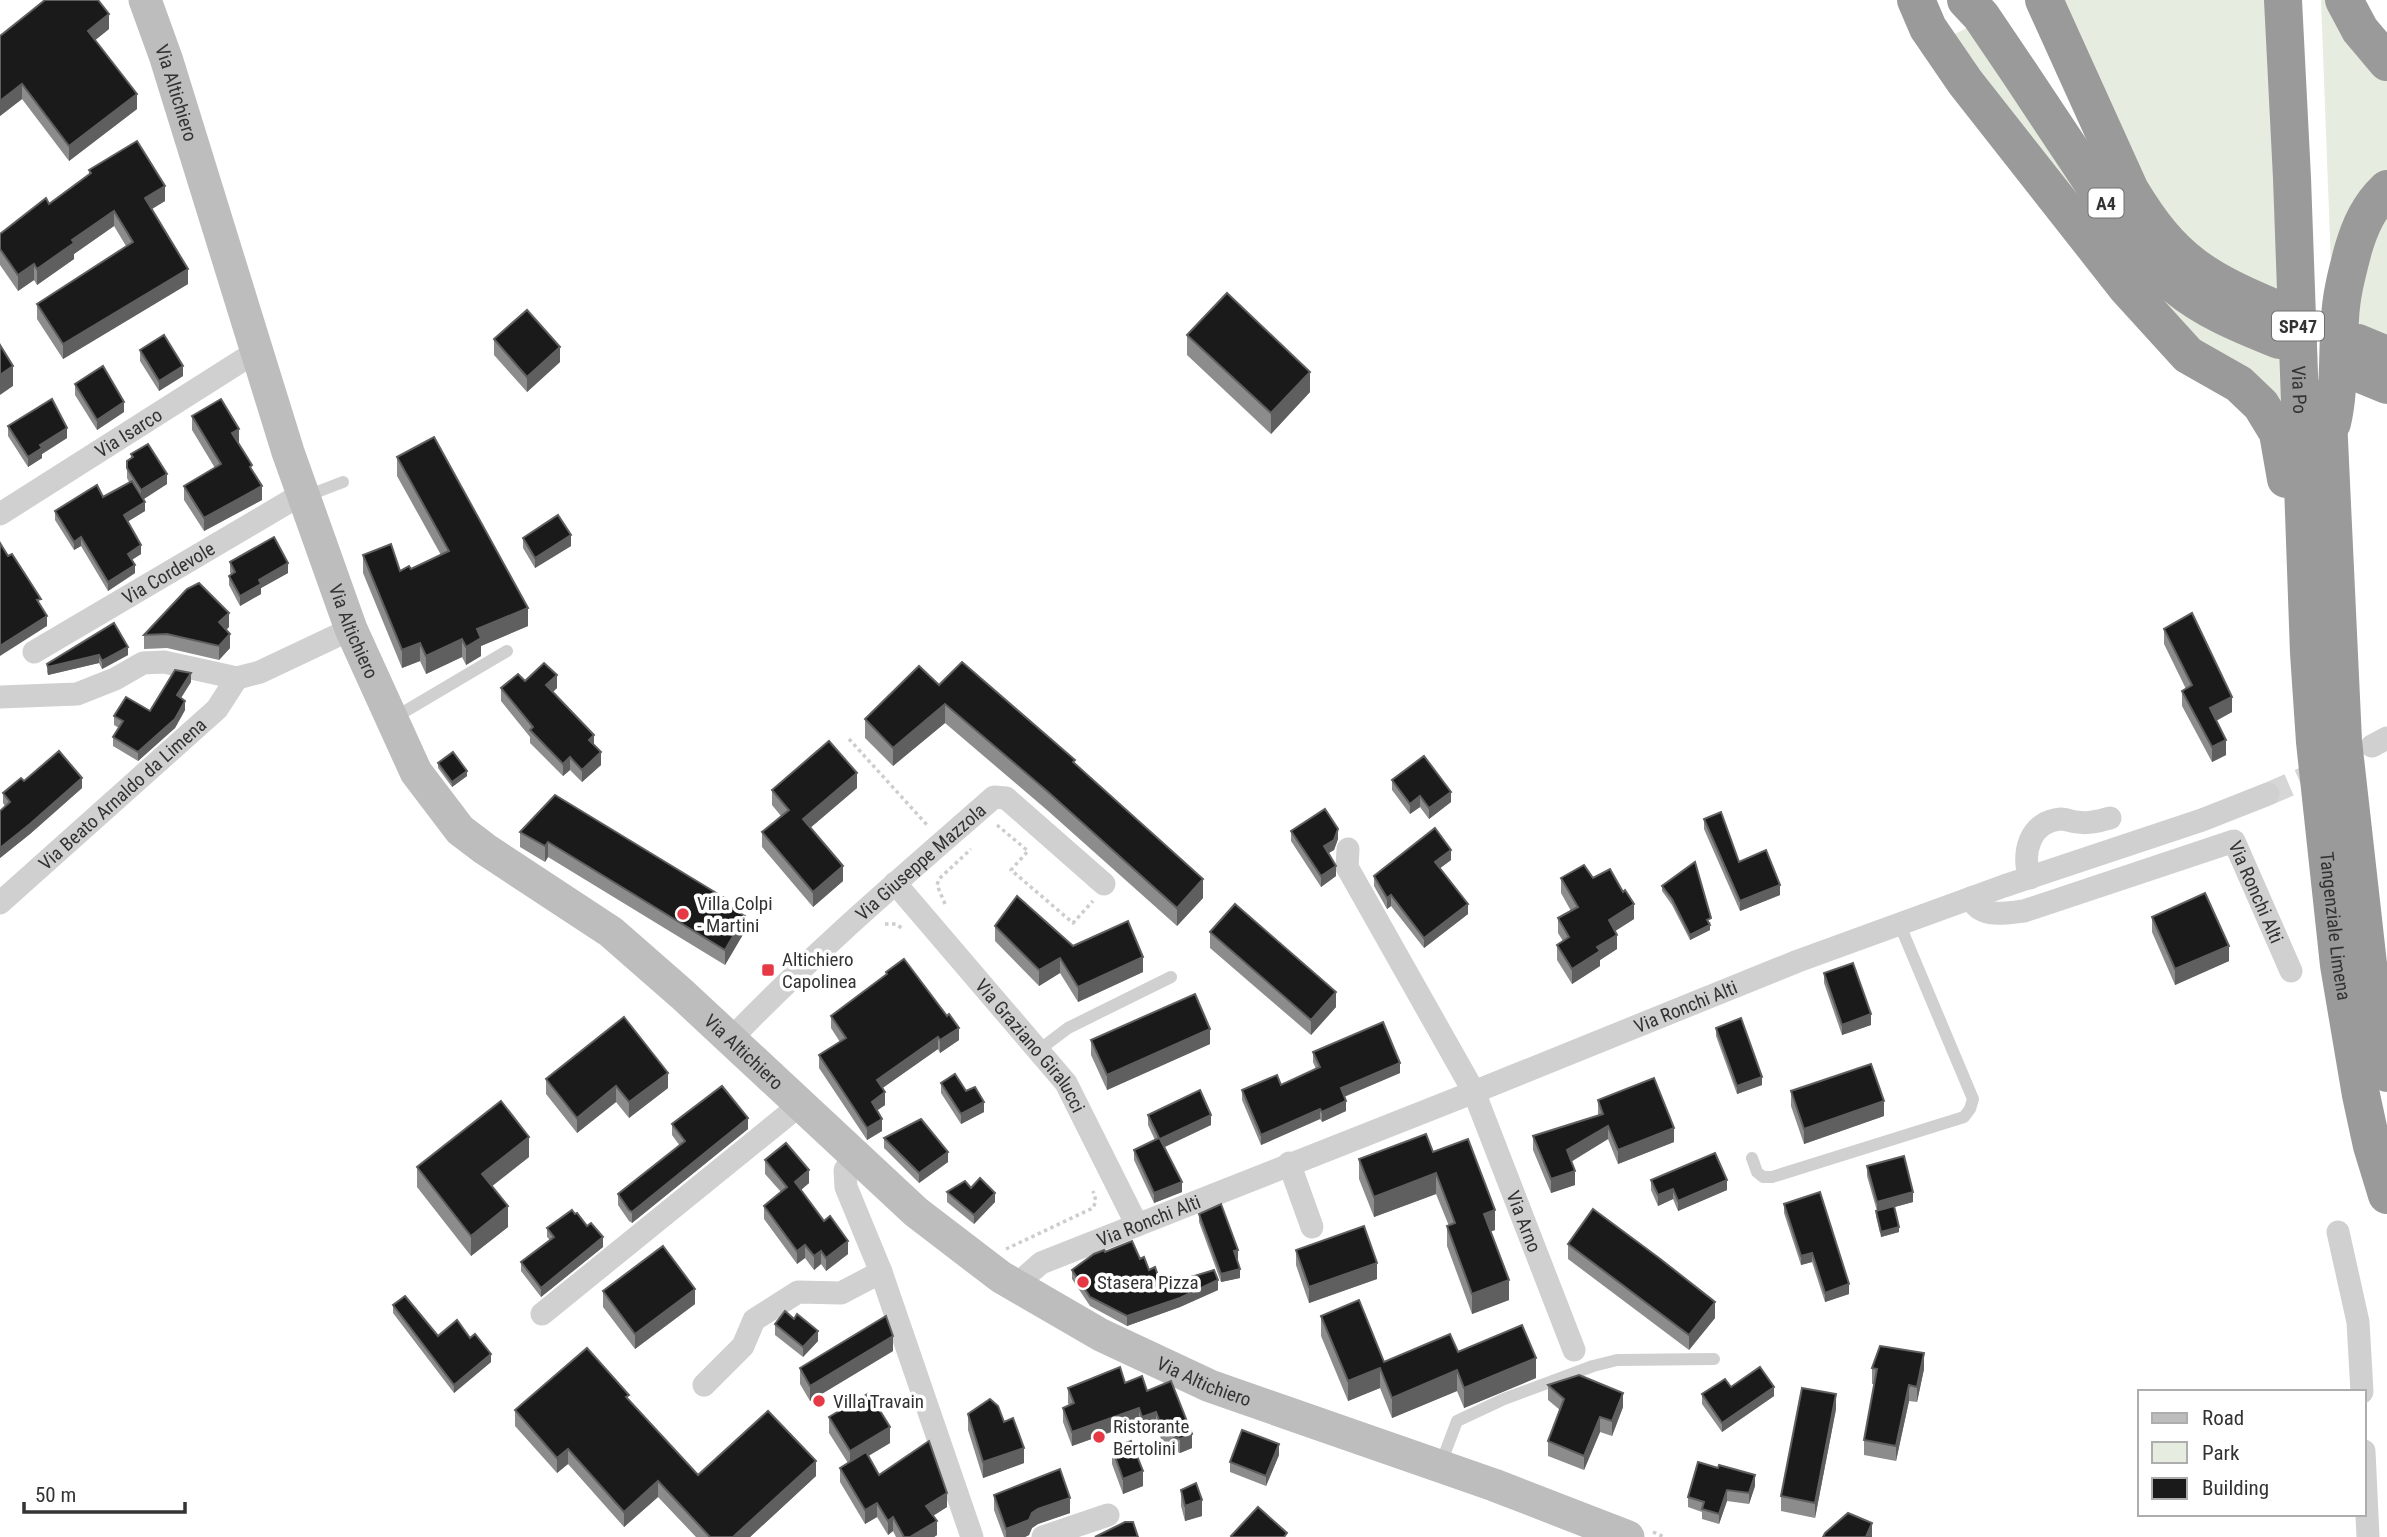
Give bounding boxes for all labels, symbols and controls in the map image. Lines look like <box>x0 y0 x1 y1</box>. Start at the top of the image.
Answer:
street label: Via Altichiero <box>150 41 203 144</box>
road number: A4 <box>2088 188 2124 218</box>
road number: SP47 <box>2272 312 2324 340</box>
street label: Via Po <box>2287 365 2312 414</box>
street label: Via Isarco <box>91 403 166 462</box>
street label: Via Cordevole <box>118 537 219 609</box>
street label: Via Altichiero <box>324 581 383 682</box>
street label: Via Beato Arnaldo da Limena <box>34 713 211 875</box>
street label: Via Giuseppe Mazzola <box>851 798 990 925</box>
street label: Via Ronchi Alti <box>2224 837 2289 947</box>
street label: Tangenziale Limena <box>2315 851 2356 1002</box>
place label: Villa Colpi - Martini <box>697 892 773 937</box>
marker: Villa Colpi - Martini <box>675 906 691 922</box>
place label: Altichiero Capolinea <box>782 948 857 993</box>
marker: Altichiero Capolinea <box>760 962 776 978</box>
street label: Via Graziano Giralucci <box>970 974 1090 1116</box>
street label: Via Ronchi Alti <box>1630 975 1741 1038</box>
street label: Via Altichiero <box>699 1009 788 1094</box>
street label: Via Arno <box>1502 1187 1546 1255</box>
street label: Via Ronchi Alti <box>1093 1190 1204 1251</box>
place label: Stasera Pizza <box>1097 1271 1199 1294</box>
marker: Stasera Pizza <box>1075 1274 1091 1290</box>
street label: Via Altichiero <box>1153 1351 1254 1411</box>
place label: Villa Travain <box>833 1390 924 1413</box>
legend <box>2138 1390 2366 1516</box>
marker: Villa Travain <box>811 1393 827 1409</box>
text: Road <box>2202 1406 2244 1430</box>
place label: Ristorante Bertolini <box>1113 1415 1189 1460</box>
marker: Ristorante Bertolini <box>1091 1429 1107 1445</box>
text: Park <box>2202 1441 2240 1465</box>
scale bar <box>24 1470 186 1514</box>
text: Building <box>2202 1476 2269 1500</box>
text: 50 m <box>35 1483 76 1507</box>

